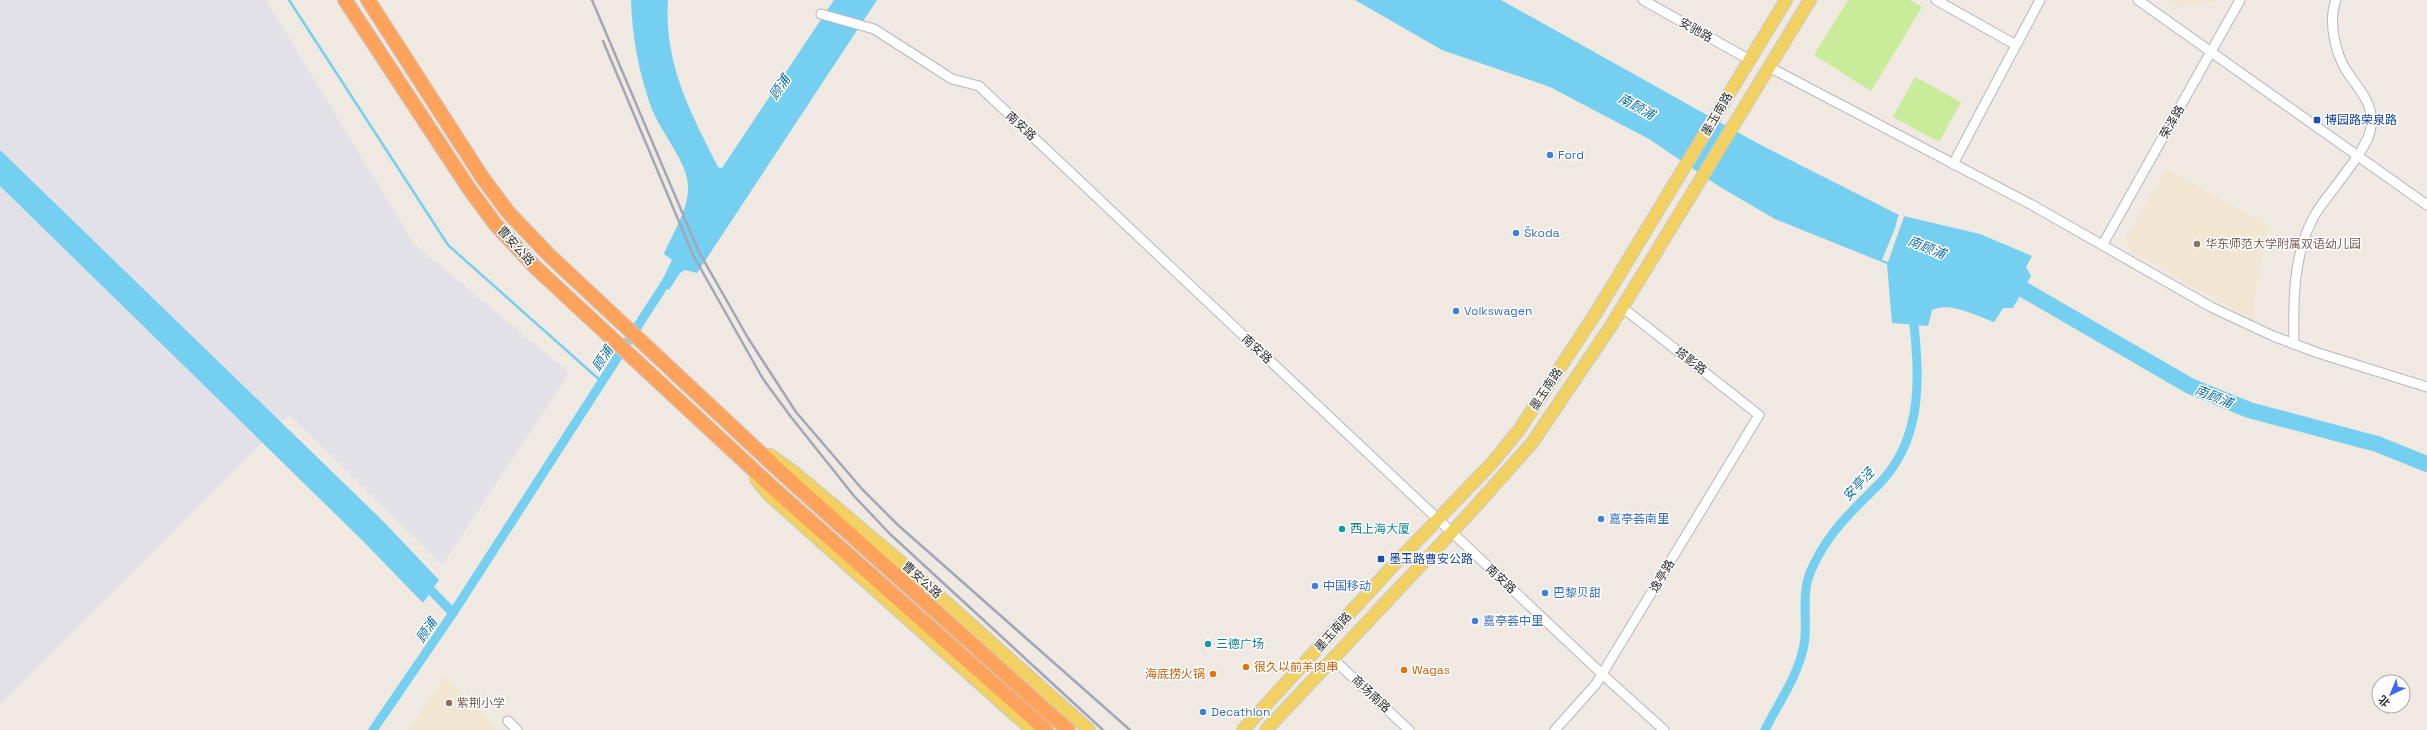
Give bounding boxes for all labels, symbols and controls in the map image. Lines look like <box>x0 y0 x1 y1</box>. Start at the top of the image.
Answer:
street label: 安驰路 <box>1676 14 1716 46</box>
water label: 顾浦 <box>765 70 795 103</box>
street label: 墨玉南路 <box>1698 89 1736 139</box>
water label: 南顾浦 <box>1616 90 1660 124</box>
street label: 荣泽路 <box>2156 102 2188 142</box>
street label: 南安路 <box>1002 108 1040 144</box>
place label: 博园路荣泉路 <box>2325 112 2397 128</box>
marker: 博园路荣泉路 <box>2312 115 2322 125</box>
place label: Ford <box>1558 147 1584 163</box>
marker: Ford <box>1545 150 1555 160</box>
street label: 曹安公路 <box>494 223 538 269</box>
place label: Škoda <box>1524 225 1560 241</box>
marker: Škoda <box>1511 228 1521 238</box>
water label: 南顾浦 <box>1906 232 1950 263</box>
place label: 华东师范大学附属双语幼儿园 <box>2205 236 2361 252</box>
marker: 华东师范大学附属双语幼儿园 <box>2192 239 2202 249</box>
place label: Volkswagen <box>1464 303 1532 319</box>
marker: Volkswagen <box>1451 306 1461 316</box>
street label: 南安路 <box>1238 331 1276 367</box>
water label: 顾浦 <box>588 341 618 374</box>
street label: 塔影路 <box>1672 344 1710 378</box>
street label: 墨玉南路 <box>1526 365 1566 413</box>
water label: 南顾浦 <box>2193 381 2237 412</box>
water label: 安亭泾 <box>1839 463 1879 504</box>
place label: 嘉亭荟南里 <box>1609 511 1669 527</box>
marker: 嘉亭荟南里 <box>1596 514 1606 524</box>
place label: 西上海大厦 <box>1350 521 1410 537</box>
marker: 西上海大厦 <box>1337 524 1347 534</box>
place label: 墨玉路曹安公路 <box>1389 551 1473 567</box>
marker: 墨玉路曹安公路 <box>1376 554 1386 564</box>
street label: 逸亭路 <box>1646 556 1678 596</box>
street label: 曹安公路 <box>899 558 945 602</box>
street label: 南安路 <box>1482 561 1520 597</box>
place label: 中国移动 <box>1323 578 1371 594</box>
marker: 中国移动 <box>1310 581 1320 591</box>
place label: 巴黎贝甜 <box>1553 585 1601 601</box>
marker: 巴黎贝甜 <box>1540 588 1550 598</box>
street label: 墨玉南路 <box>1311 609 1355 655</box>
water label: 顾浦 <box>412 613 442 646</box>
place label: 嘉亭荟中里 <box>1483 613 1543 629</box>
marker: 嘉亭荟中里 <box>1470 616 1480 626</box>
place label: 三德广场 <box>1216 636 1264 652</box>
marker: 三德广场 <box>1203 639 1213 649</box>
place label: 很久以前羊肉串 <box>1254 659 1338 675</box>
marker: 很久以前羊肉串 <box>1241 662 1251 672</box>
place label: Wagas <box>1412 662 1450 678</box>
marker: Wagas <box>1399 665 1409 675</box>
place label: 海底捞火锅 <box>1145 666 1205 682</box>
marker: 海底捞火锅 <box>1208 669 1218 679</box>
street label: 商场南路 <box>1348 672 1394 716</box>
north arrow <box>2371 674 2411 714</box>
text: 北 <box>2375 692 2393 710</box>
place label: 紫荆小学 <box>457 695 505 711</box>
marker: 紫荆小学 <box>444 698 454 708</box>
place label: Decathlon <box>1211 704 1270 720</box>
marker: Decathlon <box>1198 707 1208 717</box>

